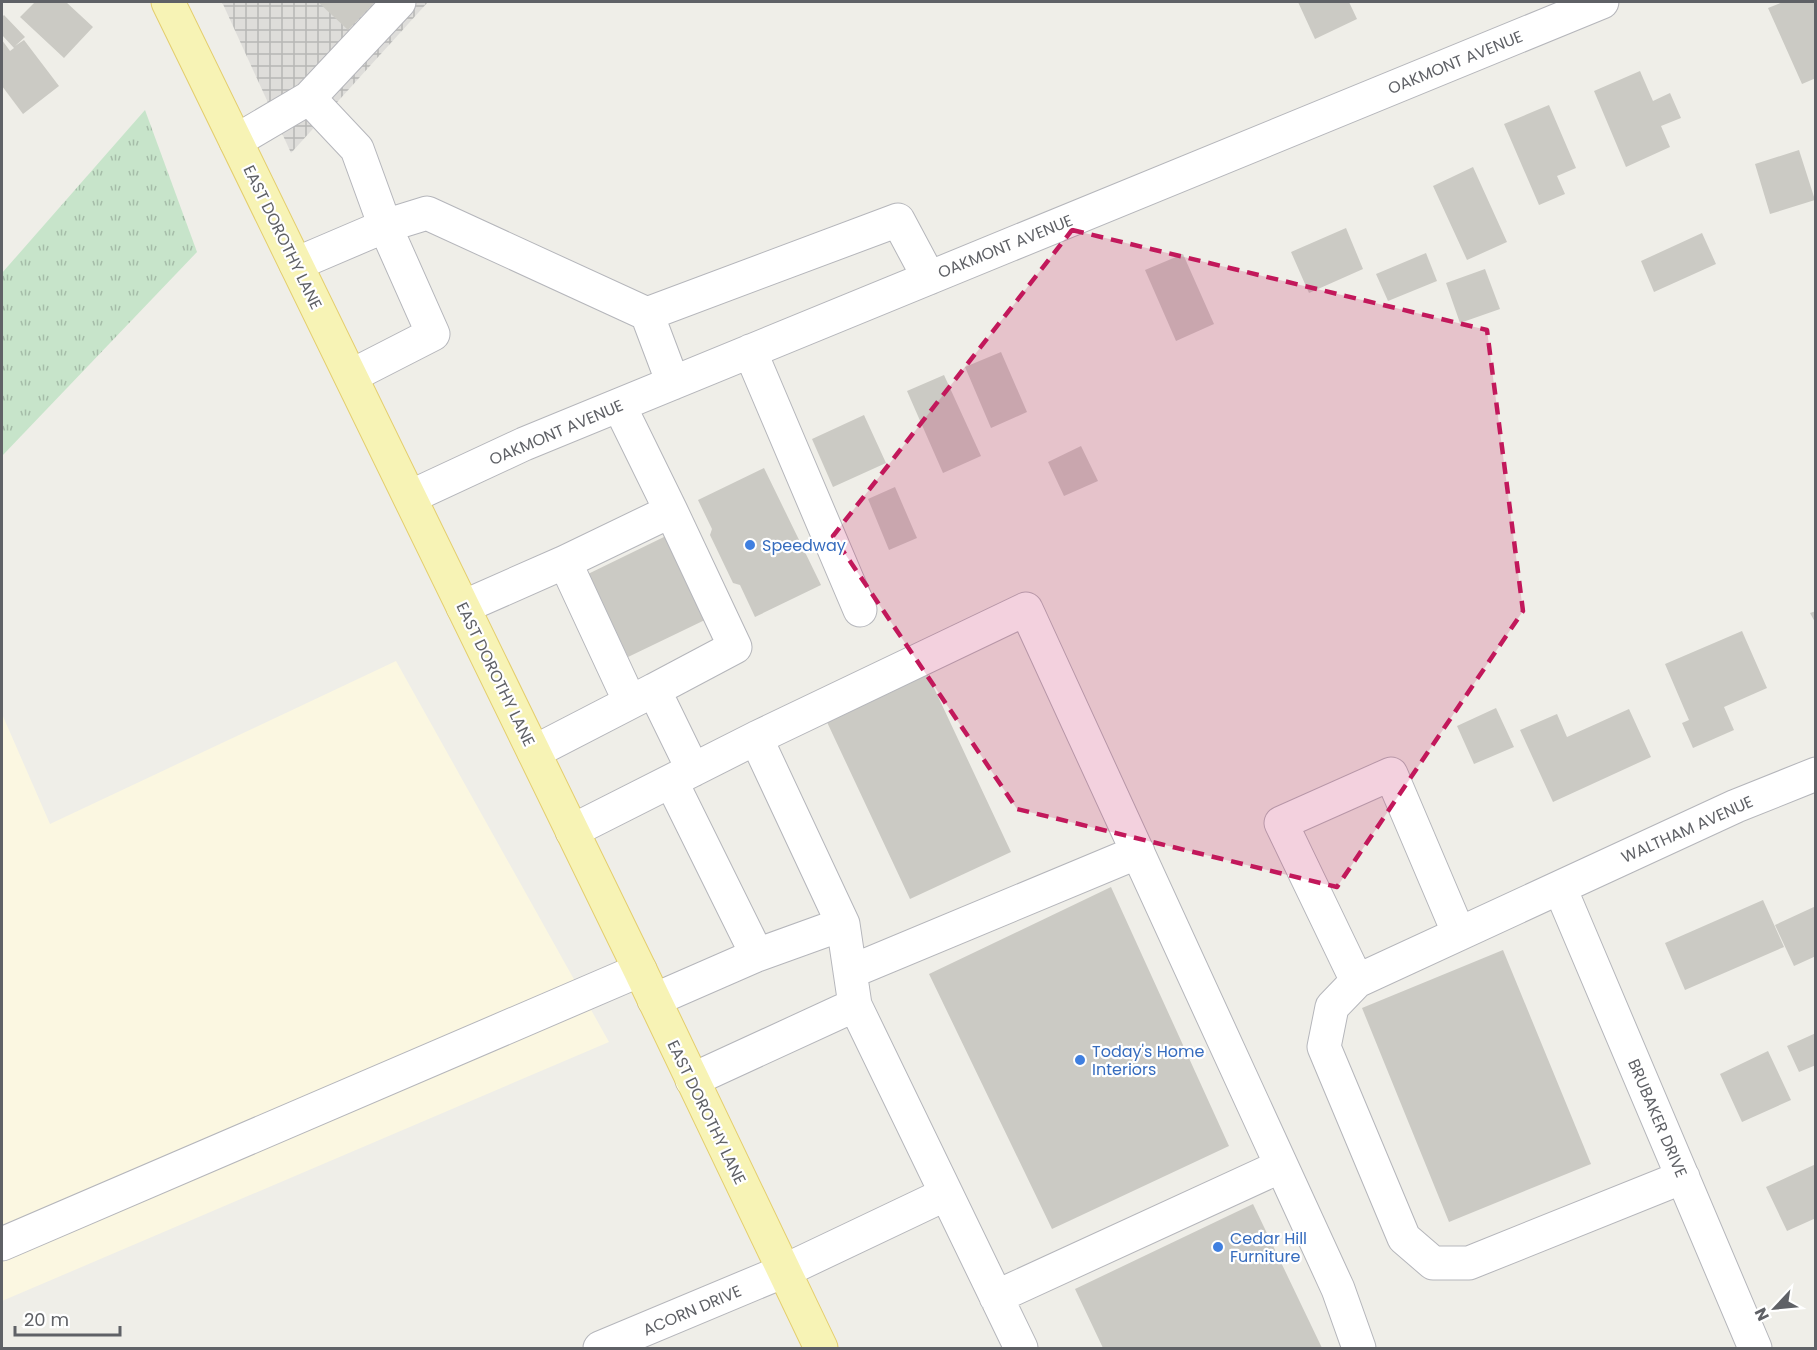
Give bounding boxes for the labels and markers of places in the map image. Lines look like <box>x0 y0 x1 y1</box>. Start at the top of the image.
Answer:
place label: Speedway <box>762 534 846 557</box>
marker: Speedway <box>743 538 757 552</box>
place label: Today's Home Interiors <box>1092 1040 1204 1081</box>
marker: Today's Home Interiors <box>1073 1053 1087 1067</box>
place label: Cedar Hill Furniture <box>1230 1227 1307 1268</box>
marker: Cedar Hill Furniture <box>1211 1240 1225 1254</box>

